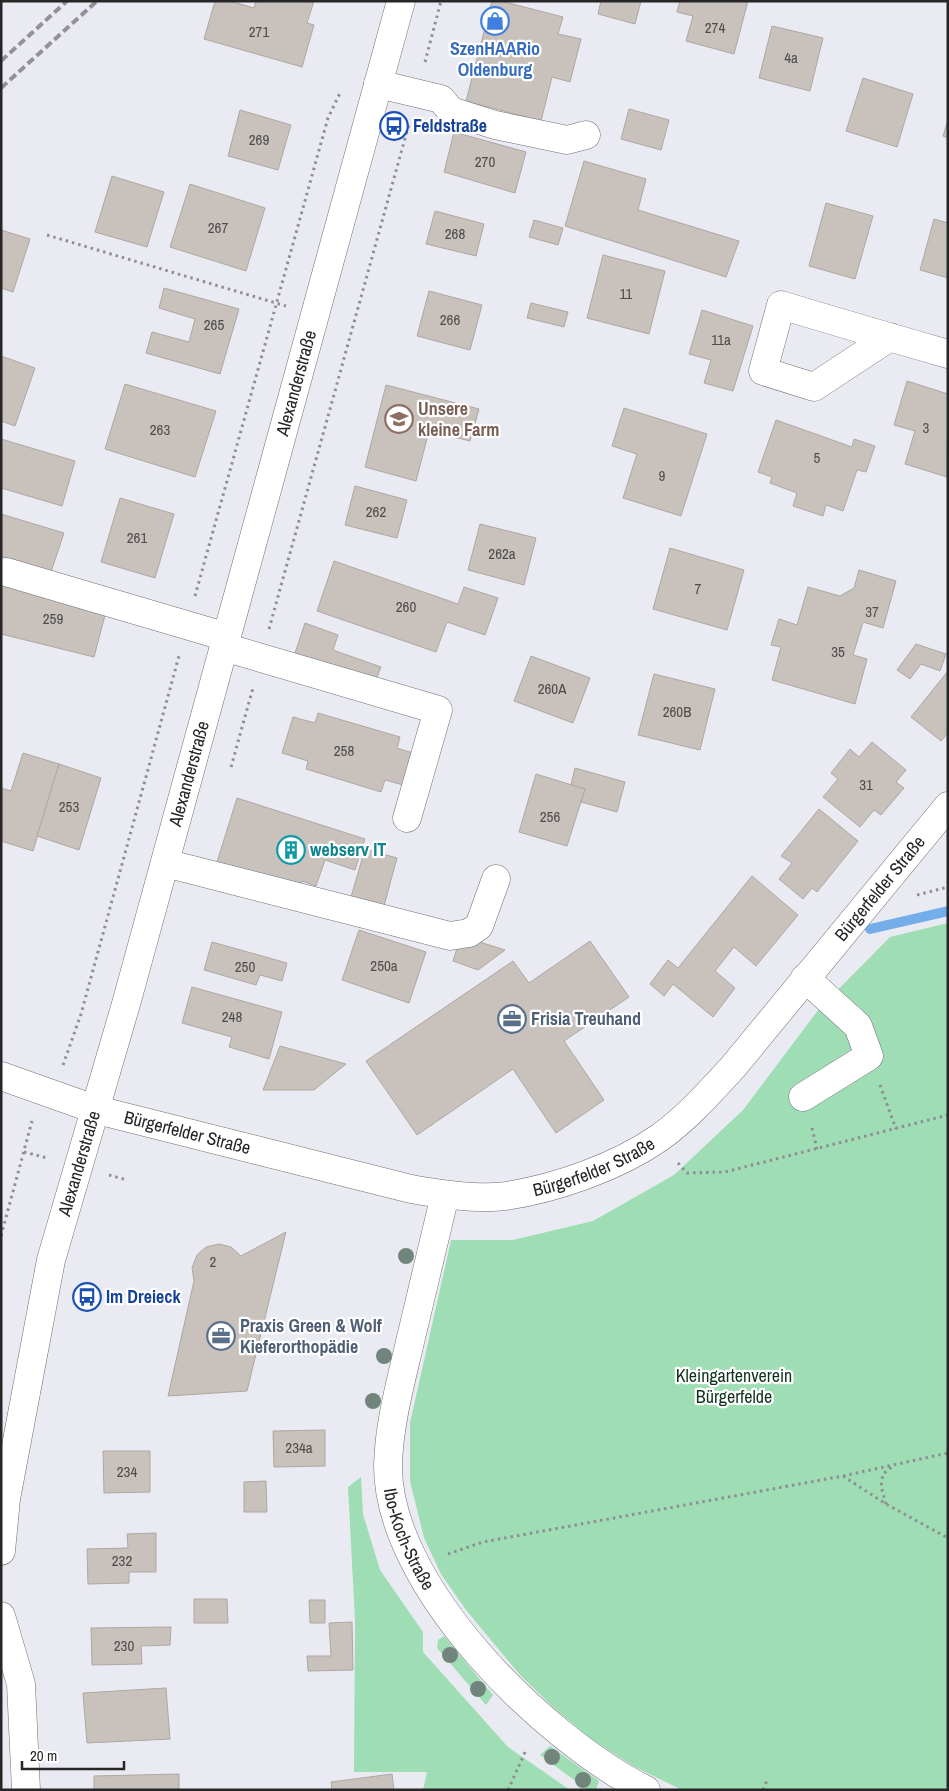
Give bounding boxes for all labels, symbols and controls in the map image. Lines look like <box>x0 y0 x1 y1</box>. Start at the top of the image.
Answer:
shop icon: SzenHAARio Oldenburg <box>480 6 510 36</box>
house number: 274 <box>705 17 725 38</box>
house number: 271 <box>249 21 269 42</box>
place label: SzenHAARio Oldenburg <box>450 36 540 82</box>
house number: 4a <box>784 47 798 68</box>
bus stop icon: Feldstraße <box>379 111 409 141</box>
place label: Feldstraße <box>413 113 487 138</box>
house number: 269 <box>249 129 269 150</box>
house number: 270 <box>475 151 495 172</box>
house number: 267 <box>208 217 228 238</box>
house number: 268 <box>445 223 465 244</box>
house number: 11 <box>620 283 633 304</box>
house number: 266 <box>440 309 460 330</box>
house number: 265 <box>204 314 224 335</box>
street label: Alexanderstraße <box>269 327 322 440</box>
house number: 11a <box>711 329 731 350</box>
place label: Unsere kleine Farm <box>418 396 499 442</box>
school or university icon: Unsere kleine Farm <box>384 404 414 434</box>
house number: 3 <box>923 417 930 438</box>
house number: 263 <box>150 419 170 440</box>
house number: 5 <box>814 447 821 468</box>
house number: 9 <box>659 465 666 486</box>
house number: 262 <box>366 501 386 522</box>
house number: 261 <box>127 527 147 548</box>
house number: 262a <box>488 543 516 564</box>
house number: 7 <box>695 578 702 599</box>
house number: 260 <box>396 596 416 617</box>
house number: 37 <box>865 601 879 622</box>
house number: 259 <box>43 608 63 629</box>
house number: 35 <box>831 641 845 662</box>
house number: 260A <box>538 678 567 699</box>
house number: 260B <box>663 701 691 722</box>
street label: Alexanderstraße <box>162 718 215 830</box>
house number: 258 <box>334 740 354 761</box>
house number: 31 <box>859 774 873 795</box>
house number: 253 <box>59 796 79 817</box>
house number: 256 <box>540 806 560 827</box>
street label: Bürgerfelder Straße <box>829 830 931 946</box>
building icon: webserv IT <box>276 835 306 865</box>
place label: webserv IT <box>310 837 386 862</box>
house number: 250a <box>370 955 398 976</box>
house number: 250 <box>235 956 255 977</box>
office icon: Frisia Treuhand <box>497 1004 527 1034</box>
house number: 248 <box>222 1006 242 1027</box>
place label: Frisia Treuhand <box>531 1006 641 1031</box>
street label: Bürgerfelder Straße <box>121 1104 253 1160</box>
street label: Alexanderstraße <box>51 1108 106 1220</box>
street label: Bürgerfelder Straße <box>530 1131 660 1202</box>
house number: 2 <box>210 1251 217 1272</box>
bus stop icon: Im Dreieck <box>72 1282 102 1312</box>
place label: Im Dreieck <box>106 1284 181 1309</box>
place label: Praxis Green & Wolf Kieferorthopädie <box>240 1313 382 1359</box>
office icon: Praxis Green & Wolf Kieferorthopädie <box>206 1321 236 1351</box>
park label: Kleingartenverein Bürgerfelde <box>676 1363 792 1409</box>
house number: 234a <box>285 1437 313 1458</box>
house number: 234 <box>117 1461 137 1482</box>
street label: Ibo-Koch-Straße <box>378 1486 441 1595</box>
house number: 232 <box>112 1550 132 1571</box>
house number: 230 <box>114 1635 134 1656</box>
scale bar <box>22 1738 125 1770</box>
text: 20 m <box>30 1745 57 1766</box>

